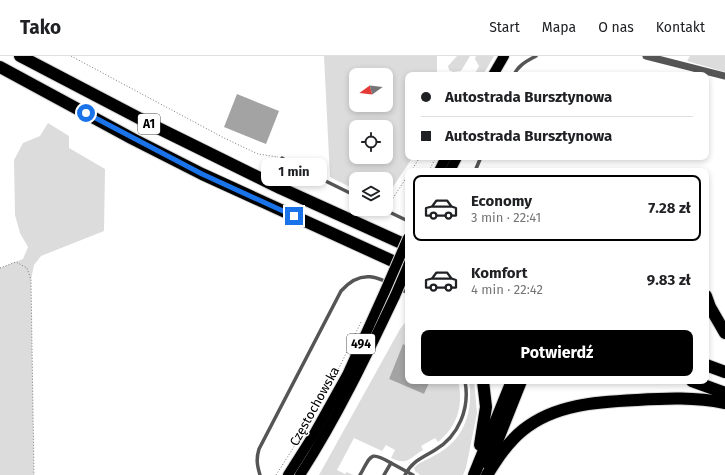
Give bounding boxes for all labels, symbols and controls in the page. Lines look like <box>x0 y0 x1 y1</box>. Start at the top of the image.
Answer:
text: Tako <box>20 16 61 39</box>
text: Start <box>489 19 520 36</box>
text: Mapa <box>542 19 576 36</box>
text: O nas <box>598 19 634 36</box>
text: Kontakt <box>656 19 705 36</box>
north arrow <box>349 68 393 112</box>
map controls <box>349 68 393 216</box>
text: Autostrada Bursztynowa <box>445 88 612 106</box>
route start <box>77 104 95 122</box>
road number: A1 <box>138 114 160 134</box>
button: locate <box>349 120 393 164</box>
text: Autostrada Bursztynowa <box>445 127 612 145</box>
callout: 1 min <box>261 158 327 186</box>
text: 1 min <box>278 164 310 179</box>
button: layers <box>349 172 393 216</box>
icon: car <box>423 190 459 226</box>
text: Economy <box>471 192 532 210</box>
text: 7.28 zł <box>648 199 691 217</box>
route end <box>285 207 303 225</box>
text: 3 min · 22:41 <box>471 210 541 225</box>
icon: car <box>423 262 459 298</box>
text: Komfort <box>471 264 527 282</box>
text: 9.83 zł <box>647 271 691 289</box>
text: 4 min · 22:42 <box>471 282 543 297</box>
button: Potwierdź <box>421 330 693 376</box>
road number: 494 <box>347 334 375 354</box>
street label: Częstochowska <box>286 364 342 449</box>

